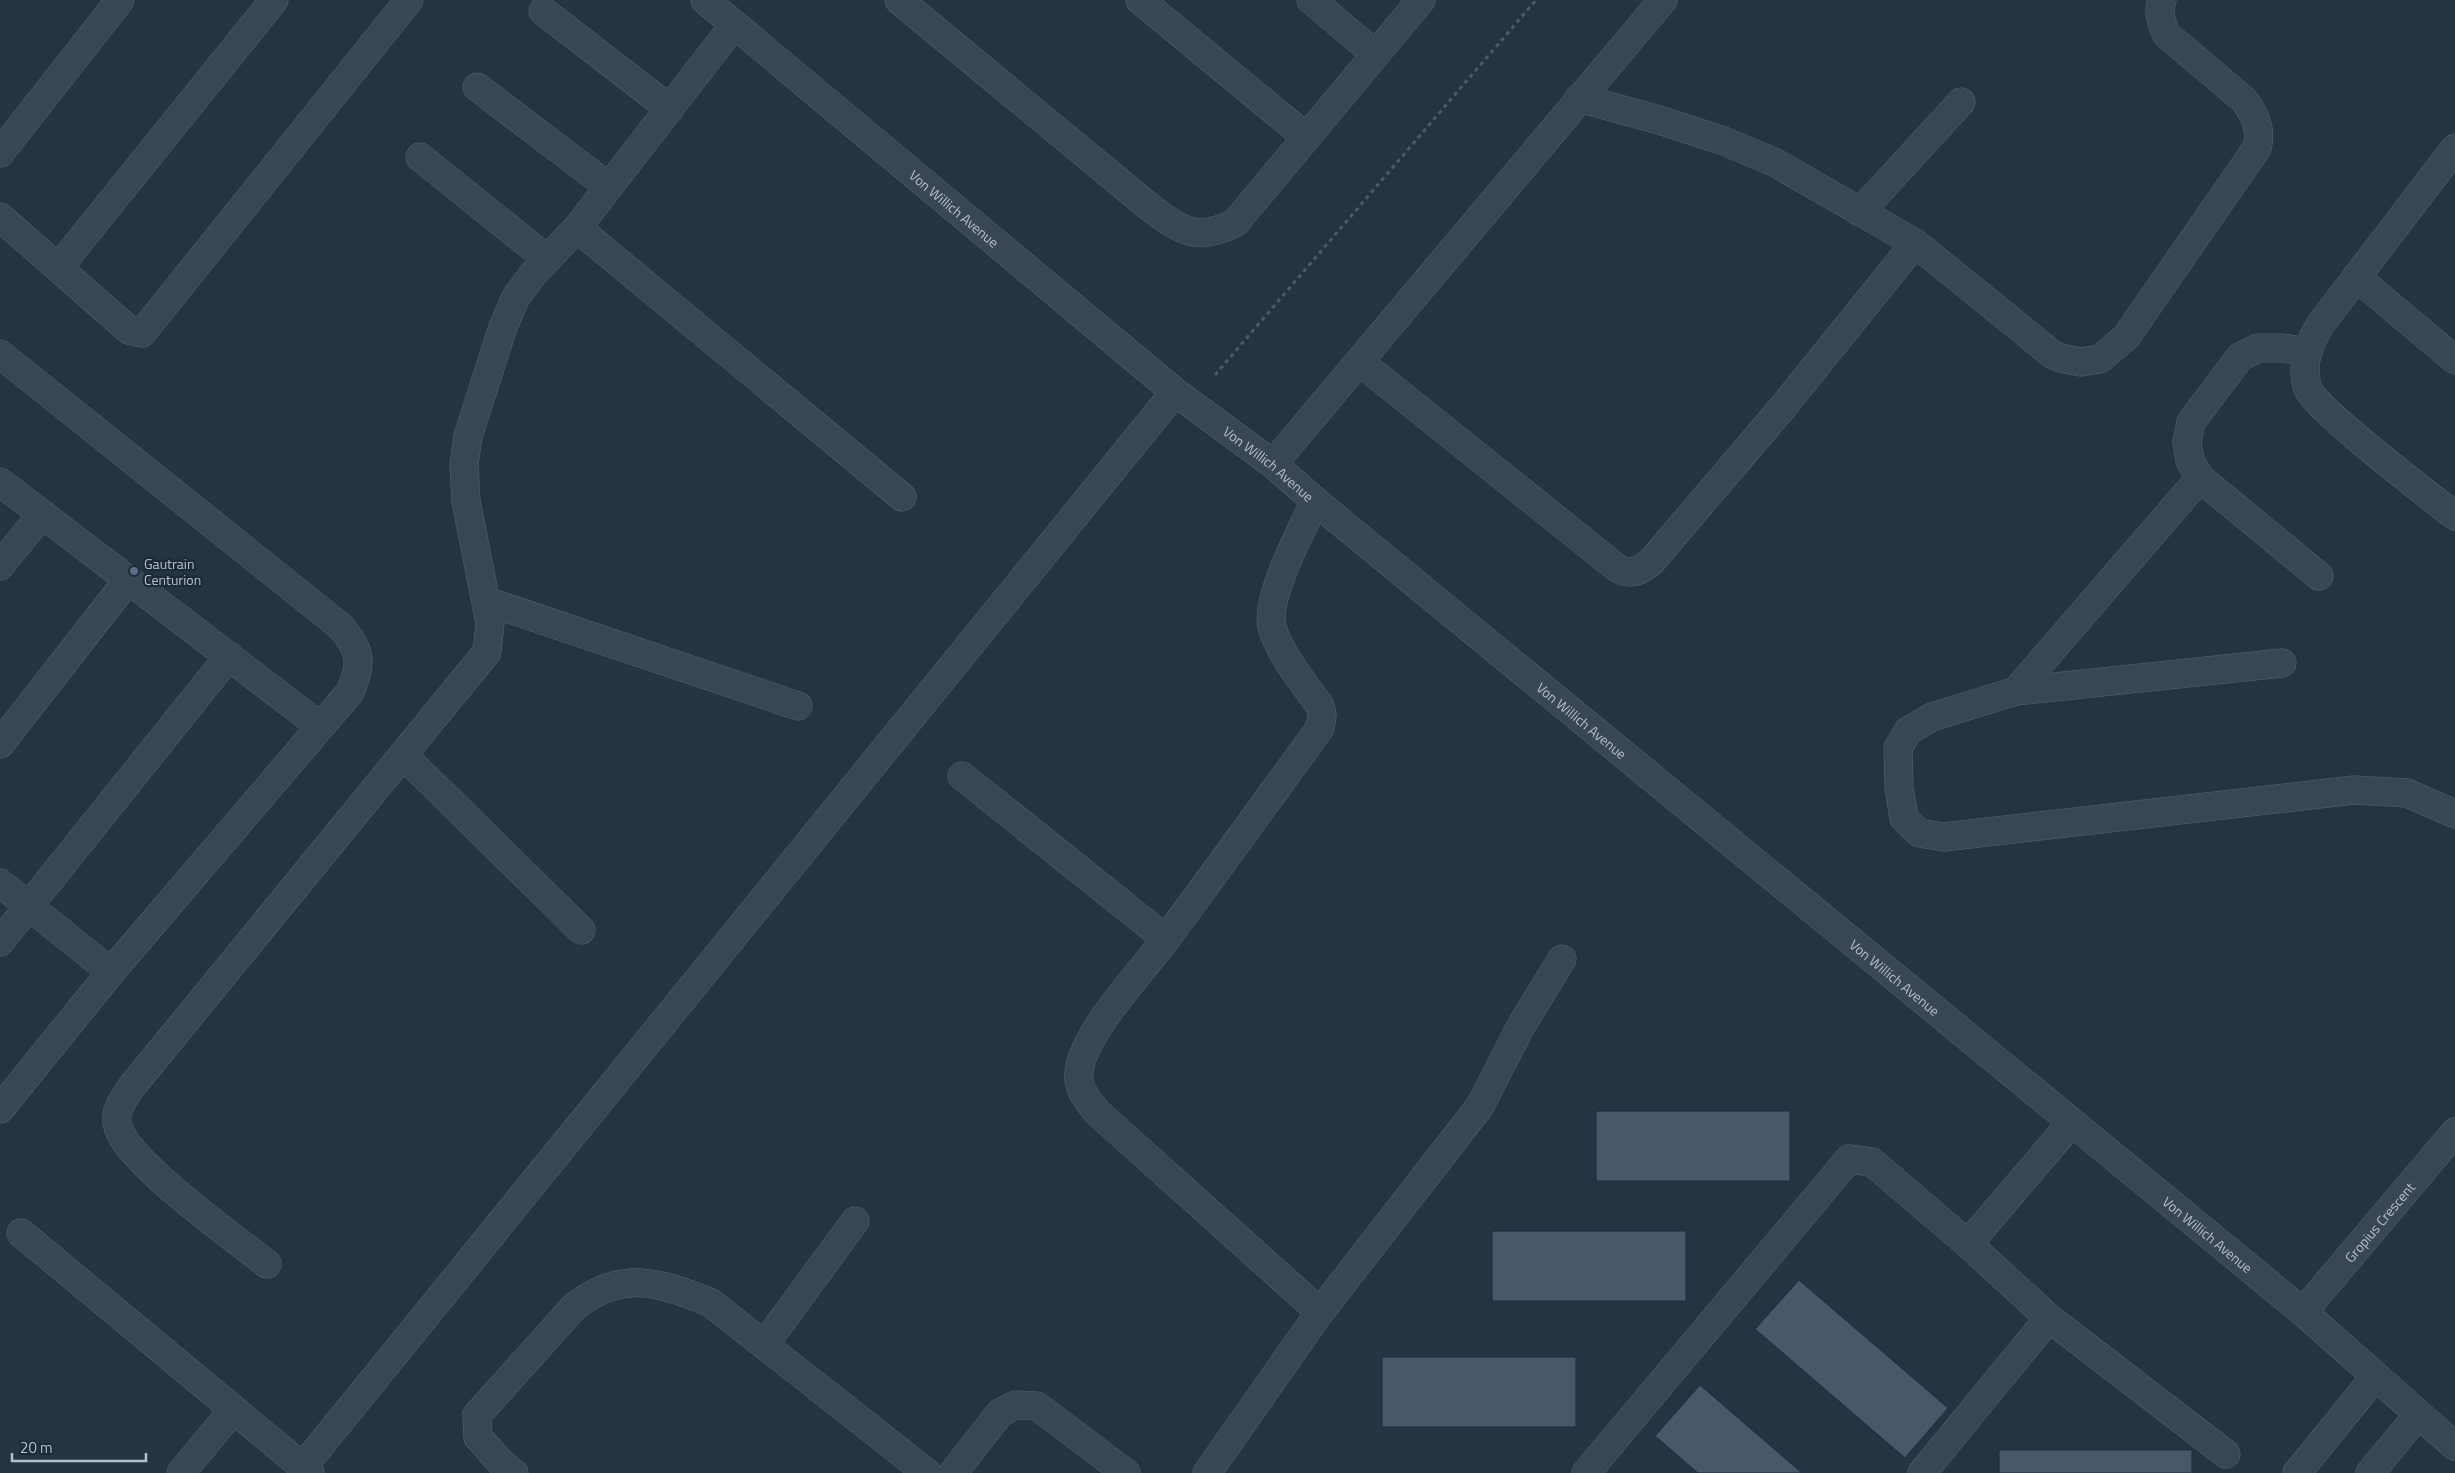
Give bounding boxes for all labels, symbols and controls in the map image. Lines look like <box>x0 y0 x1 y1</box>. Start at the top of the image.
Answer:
street label: Von Willich Avenue <box>905 164 1004 252</box>
street label: Von Willich Avenue <box>1219 420 1319 506</box>
place label: Gautrain Centurion <box>144 553 201 590</box>
marker: Gautrain Centurion <box>128 565 140 577</box>
street label: Von Willich Avenue <box>1532 677 1632 764</box>
street label: Von Willich Avenue <box>1845 934 1945 1021</box>
street label: Gropius Crescent <box>2339 1177 2419 1267</box>
street label: Von Willich Avenue <box>2158 1191 2258 1278</box>
scale bar <box>12 1430 146 1462</box>
text: 20 m <box>20 1436 53 1459</box>

